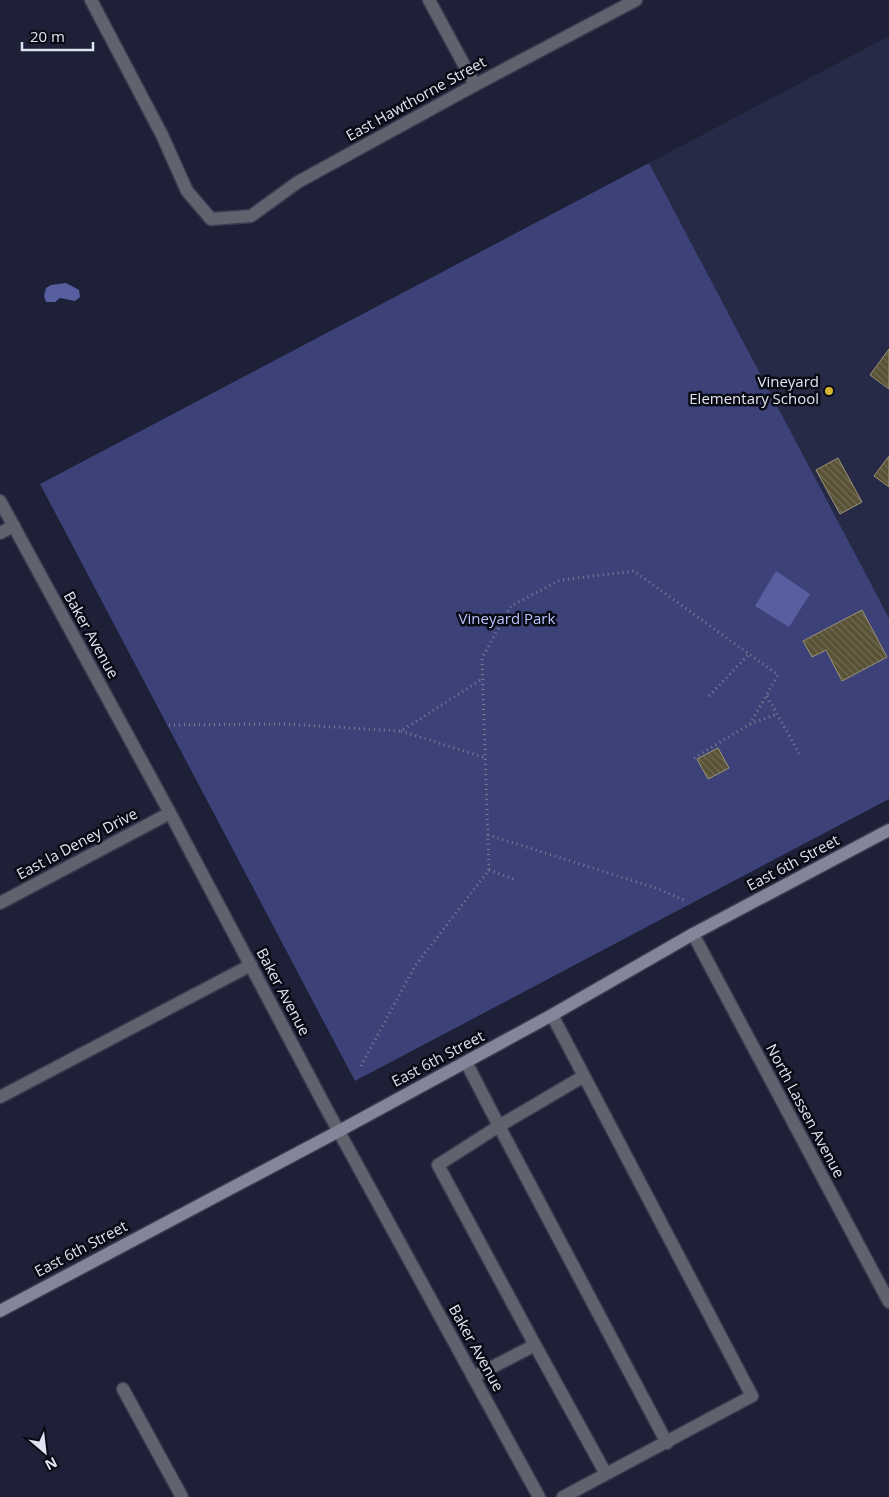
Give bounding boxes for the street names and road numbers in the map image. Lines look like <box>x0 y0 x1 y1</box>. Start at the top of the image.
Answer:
street label: East Hawthorne Street <box>342 51 489 145</box>
street label: Baker Avenue <box>60 587 124 682</box>
street label: East la Deney Drive <box>13 803 140 883</box>
street label: East 6th Street <box>743 829 842 895</box>
street label: Baker Avenue <box>252 944 315 1039</box>
street label: East 6th Street <box>388 1025 487 1091</box>
street label: North Lassen Avenue <box>762 1040 850 1181</box>
street label: East 6th Street <box>31 1215 130 1281</box>
street label: Baker Avenue <box>445 1300 509 1395</box>

